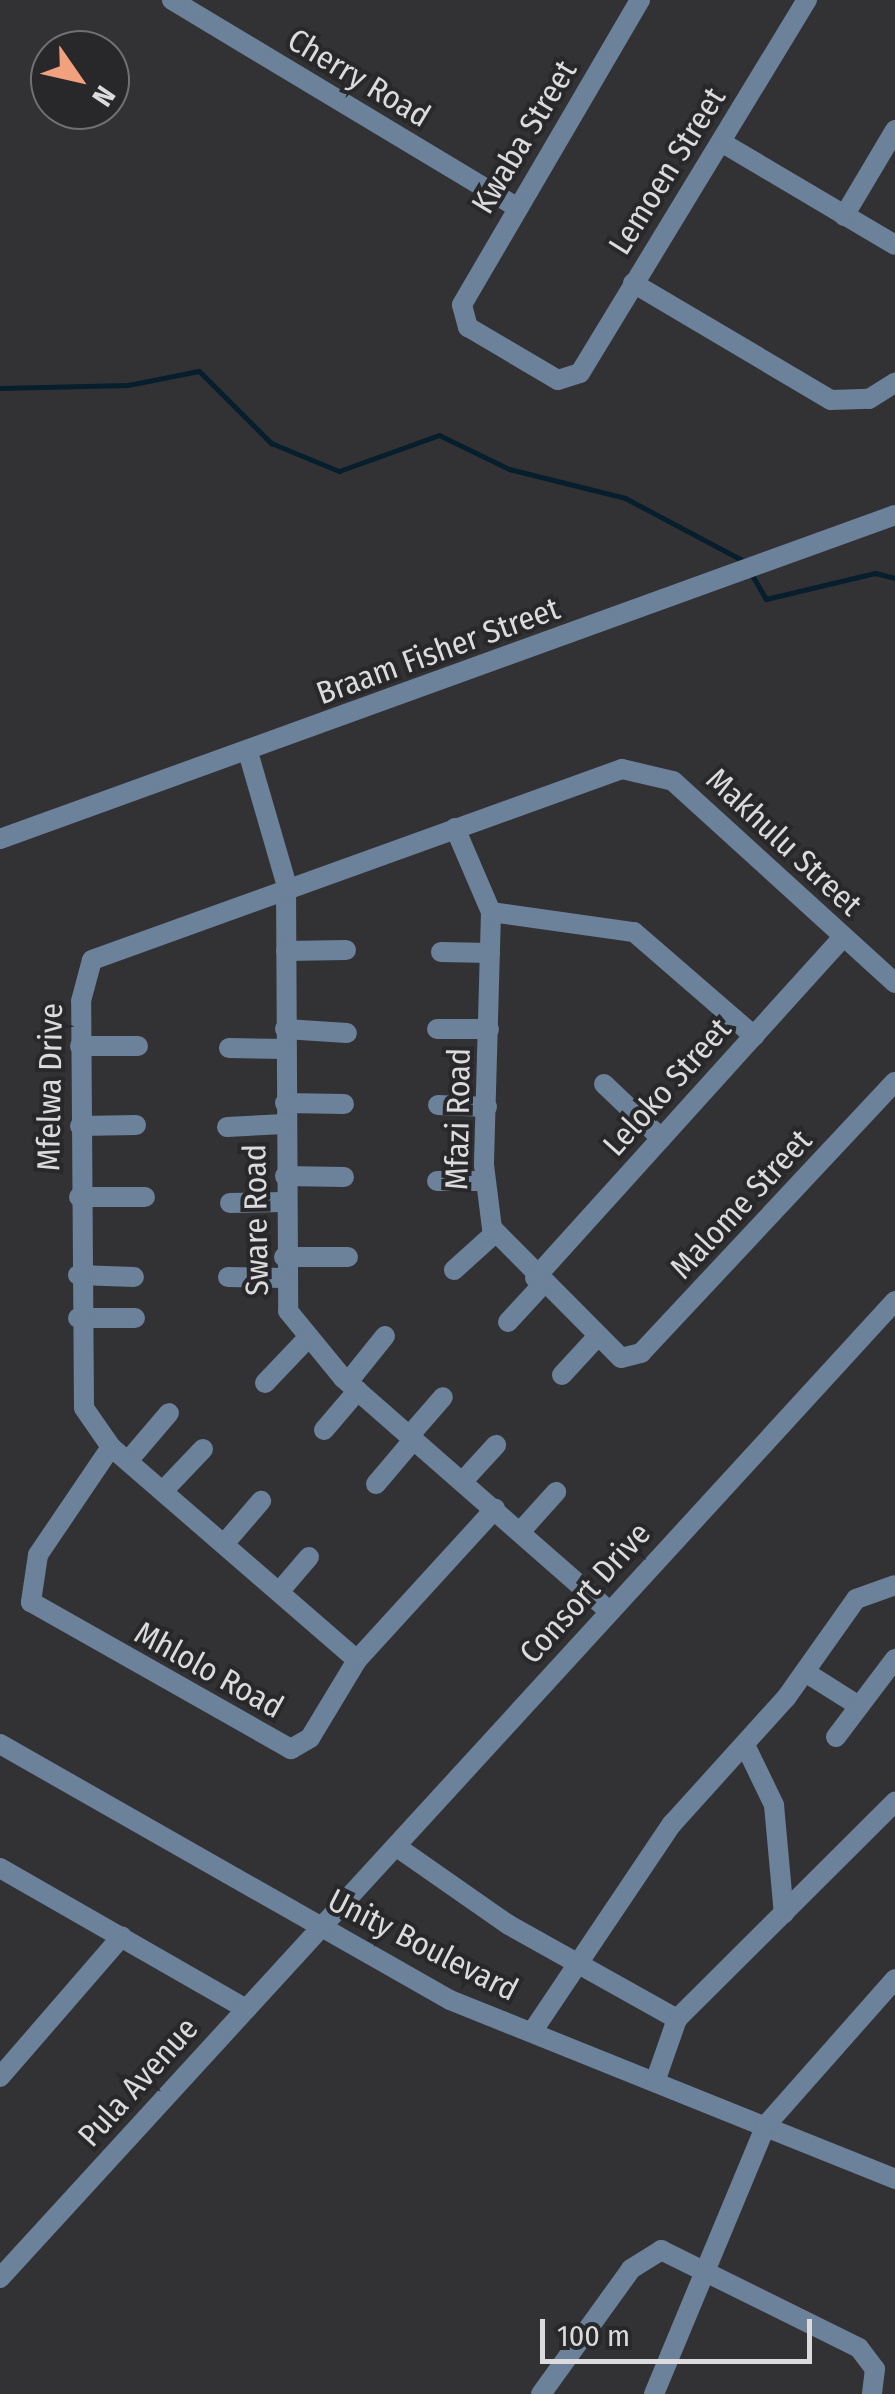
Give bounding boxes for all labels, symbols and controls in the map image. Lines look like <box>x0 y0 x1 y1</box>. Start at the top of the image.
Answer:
street label: Cherry Road <box>281 21 437 135</box>
north arrow <box>30 30 130 130</box>
street label: Kwaba Street <box>463 54 585 220</box>
text: N <box>85 80 122 112</box>
street label: Lemoen Street <box>600 80 734 262</box>
street label: Braam Fisher Street <box>311 589 565 713</box>
street label: Makhulu Street <box>698 760 870 924</box>
street label: Mfelwa Drive <box>29 1003 71 1171</box>
street label: Leloko Street <box>595 1010 739 1164</box>
street label: Mfazi Road <box>438 1048 478 1190</box>
street label: Malome Street <box>662 1121 820 1287</box>
street label: Sware Road <box>235 1144 277 1296</box>
street label: Consort Drive <box>512 1514 658 1672</box>
street label: Mhlolo Road <box>128 1614 290 1726</box>
street label: Unity Boulevard <box>322 1881 524 2009</box>
street label: Pula Avenue <box>70 2010 206 2154</box>
scale bar <box>545 2299 818 2361</box>
text: 100 m <box>557 2318 630 2354</box>

